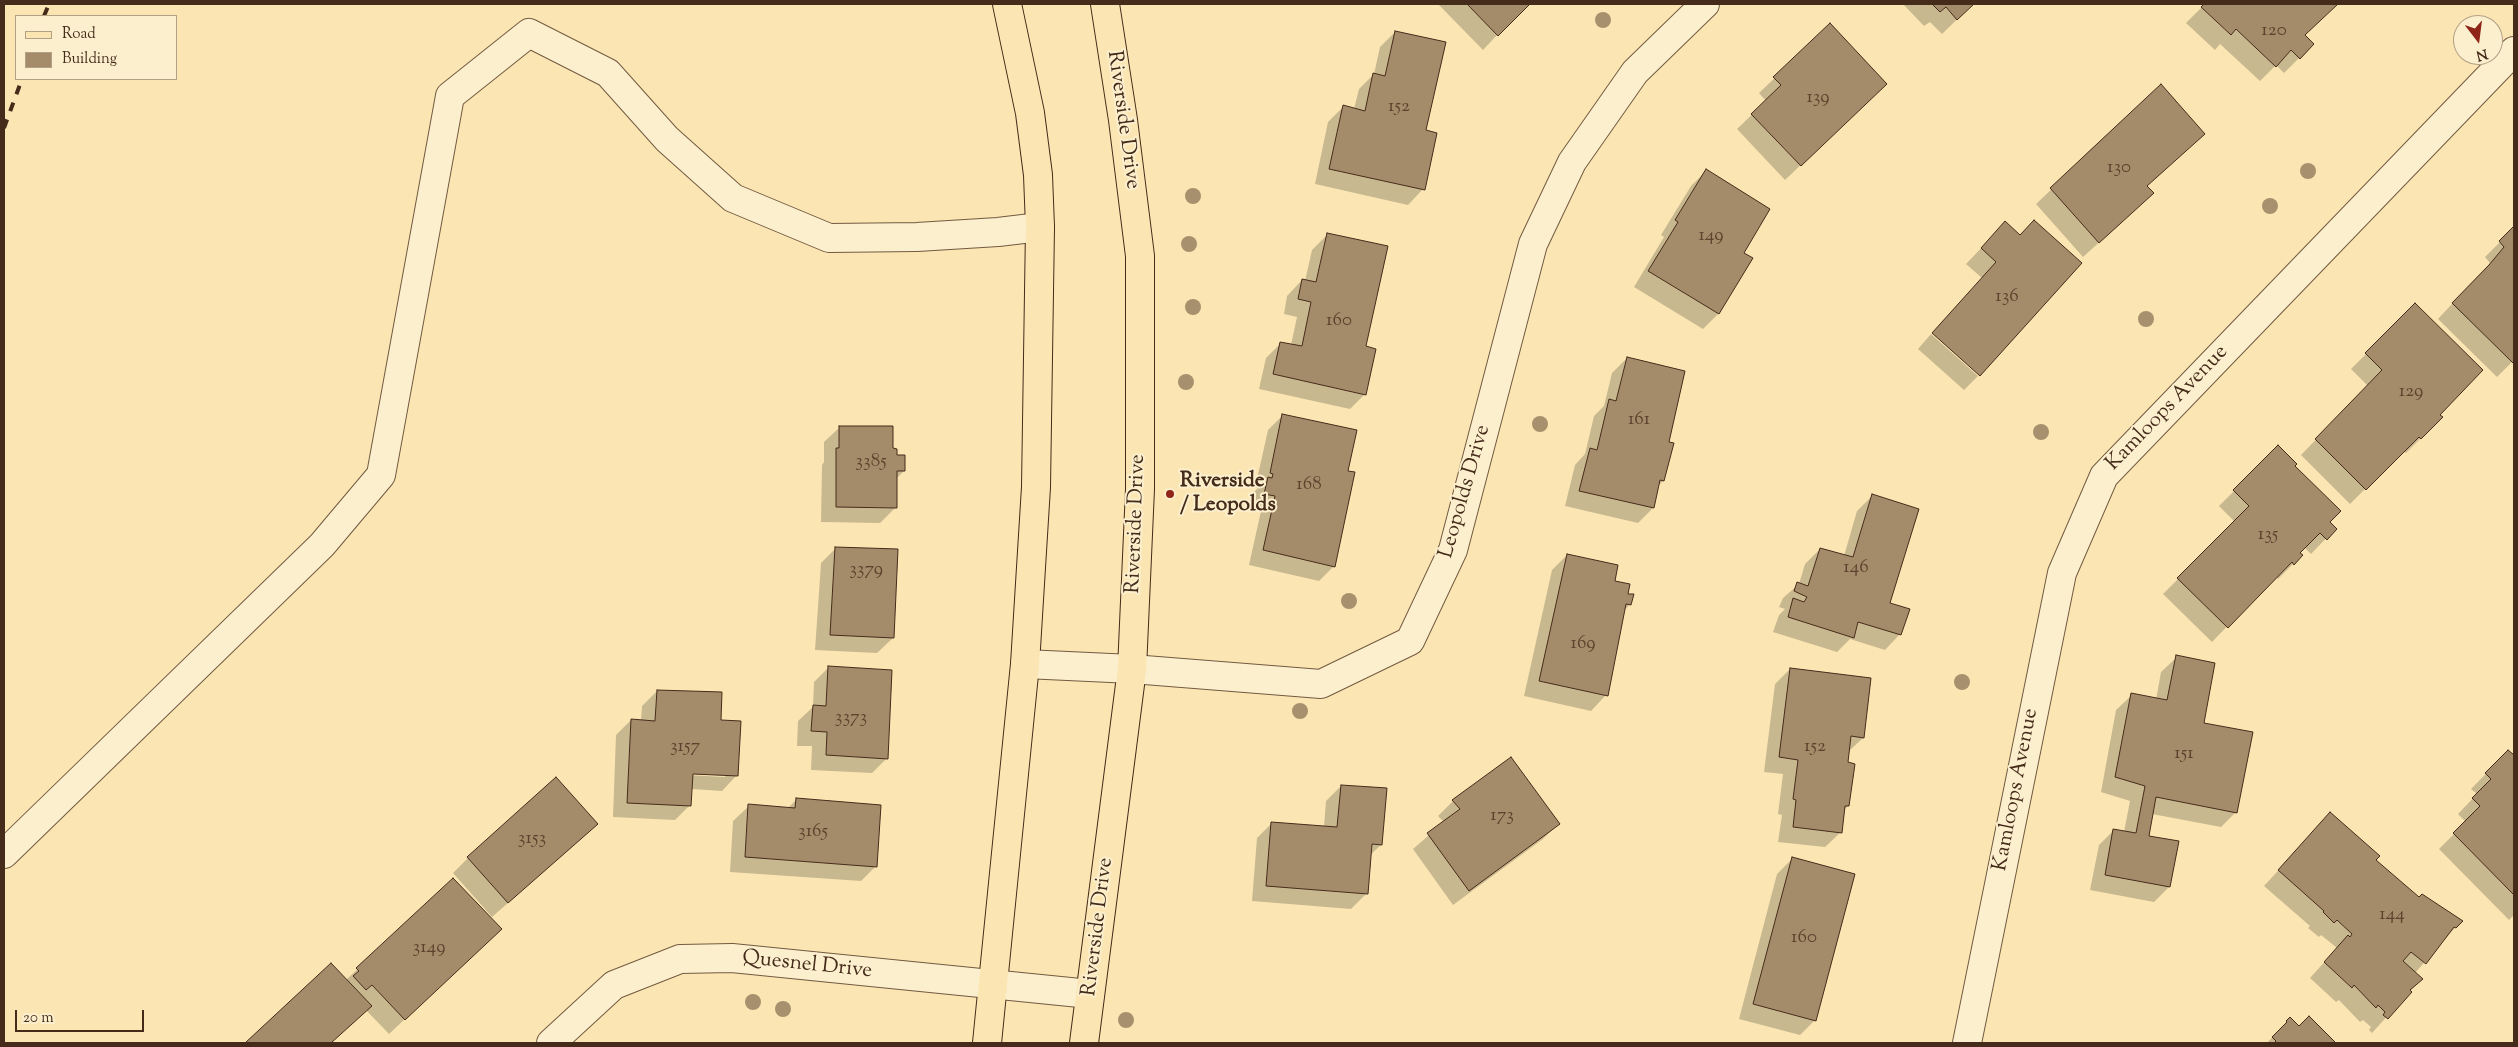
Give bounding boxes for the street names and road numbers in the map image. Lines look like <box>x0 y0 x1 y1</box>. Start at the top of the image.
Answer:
street label: Riverside Drive <box>1100 49 1144 191</box>
street label: Kamloops Avenue <box>2102 341 2234 477</box>
street label: Leopolds Drive <box>1435 422 1497 562</box>
street label: Riverside Drive <box>1122 454 1152 594</box>
street label: Kamloops Avenue <box>1989 707 2045 873</box>
street label: Riverside Drive <box>1078 856 1120 998</box>
street label: Quesnel Drive <box>741 947 873 985</box>

